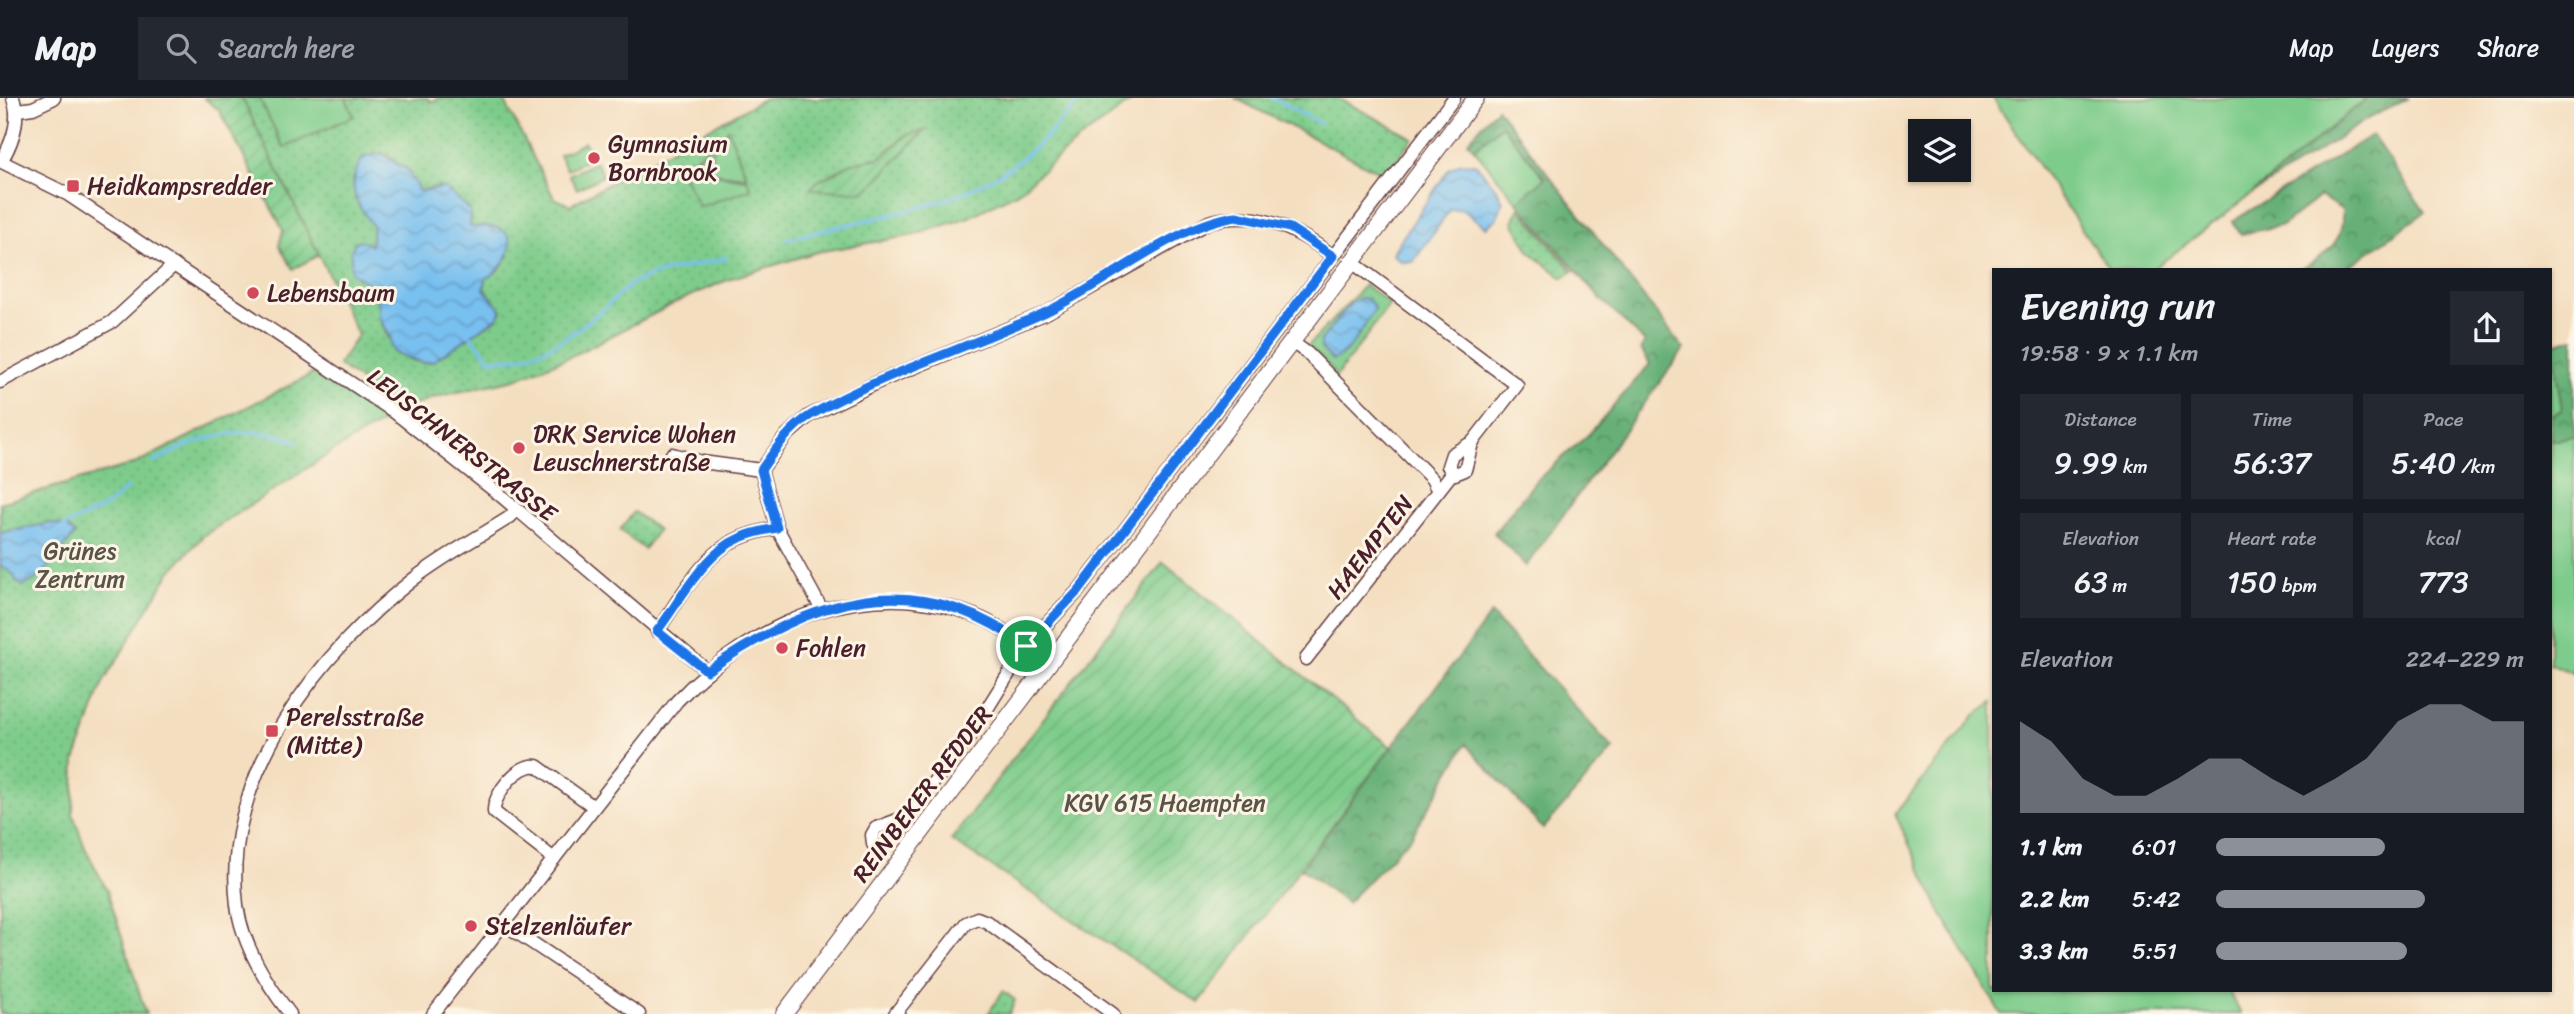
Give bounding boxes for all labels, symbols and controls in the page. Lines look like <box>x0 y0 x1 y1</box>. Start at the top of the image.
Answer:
search box <box>138 17 628 80</box>
text: Map <box>35 19 96 77</box>
text: Search here <box>218 25 355 71</box>
text: Map <box>2289 27 2334 69</box>
text: Layers <box>2372 27 2439 69</box>
text: Share <box>2477 27 2539 69</box>
icon: search <box>162 29 200 67</box>
map controls <box>1908 119 1971 182</box>
button: layers <box>1908 119 1971 182</box>
place label: Gymnasium Bornbrook <box>608 123 728 193</box>
marker: Gymnasium Bornbrook <box>586 150 602 166</box>
place label: Heidkampsredder <box>87 165 273 207</box>
marker: Heidkampsredder <box>65 178 81 194</box>
place label: Lebensbaum <box>267 272 395 314</box>
text: Evening run <box>2020 273 2216 340</box>
marker: Lebensbaum <box>245 285 261 301</box>
button: share <box>2450 291 2524 365</box>
text: 19:58 · 9 × 1.1 km <box>2020 333 2198 374</box>
street label: LEUSCHNERSTRASSE <box>358 357 568 534</box>
text: Distance <box>2065 403 2137 436</box>
text: Time <box>2252 403 2292 436</box>
text: Pace <box>2423 403 2463 436</box>
place label: DRK Service Wohen Leuschnerstraße <box>533 413 736 483</box>
text: 9.99 <box>2054 436 2118 490</box>
text: 56:37 <box>2233 436 2311 490</box>
text: 5:40 <box>2391 436 2456 490</box>
marker: DRK Service Wohen Leuschnerstraße <box>511 440 527 456</box>
text: km <box>2118 450 2148 483</box>
text: /km <box>2456 450 2495 483</box>
street label: HAEMPTEN <box>1315 485 1425 609</box>
text: Elevation <box>2062 522 2139 555</box>
text: Heart rate <box>2227 522 2317 555</box>
text: kcal <box>2426 522 2461 555</box>
park label: Grünes Zentrum <box>35 530 125 600</box>
text: 63 <box>2074 555 2108 609</box>
text: 150 <box>2227 555 2277 609</box>
text: 773 <box>2418 555 2469 609</box>
text: m <box>2108 569 2127 602</box>
text: bpm <box>2277 569 2317 602</box>
pin <box>996 616 1056 676</box>
place label: Fohlen <box>796 627 866 669</box>
icon: arrive <box>1007 627 1045 665</box>
text: Elevation <box>2020 639 2113 680</box>
text: 224–229 m <box>2406 639 2524 680</box>
marker: Fohlen <box>774 640 790 656</box>
place label: Perelsstraße (Mitte) <box>286 696 424 766</box>
street label: REINBEKER REDDER <box>841 696 1003 892</box>
marker: Perelsstraße (Mitte) <box>264 723 280 739</box>
park label: KGV 615 Haempten <box>1064 782 1266 824</box>
text: 1.1 km <box>2020 827 2083 868</box>
text: 6:01 <box>2132 827 2176 868</box>
text: 2.2 km <box>2020 879 2089 920</box>
text: 5:42 <box>2132 879 2181 920</box>
place label: Stelzenläufer <box>485 905 633 947</box>
marker: Stelzenläufer <box>463 918 479 934</box>
text: 3.3 km <box>2020 931 2088 972</box>
text: 5:51 <box>2132 931 2177 972</box>

